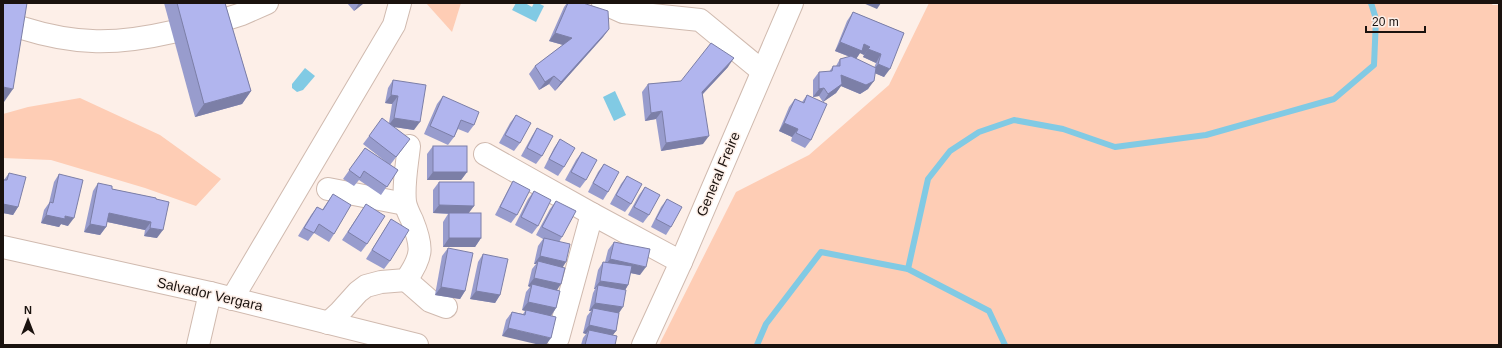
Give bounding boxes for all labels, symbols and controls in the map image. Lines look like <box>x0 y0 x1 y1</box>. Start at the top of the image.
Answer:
scale bar <box>1366 8 1425 34</box>
text: 20 m <box>1372 15 1399 29</box>
street label: General Freire <box>693 129 743 219</box>
street label: Salvador Vergara <box>155 274 265 314</box>
north arrow <box>8 300 48 340</box>
text: N <box>24 304 32 316</box>

